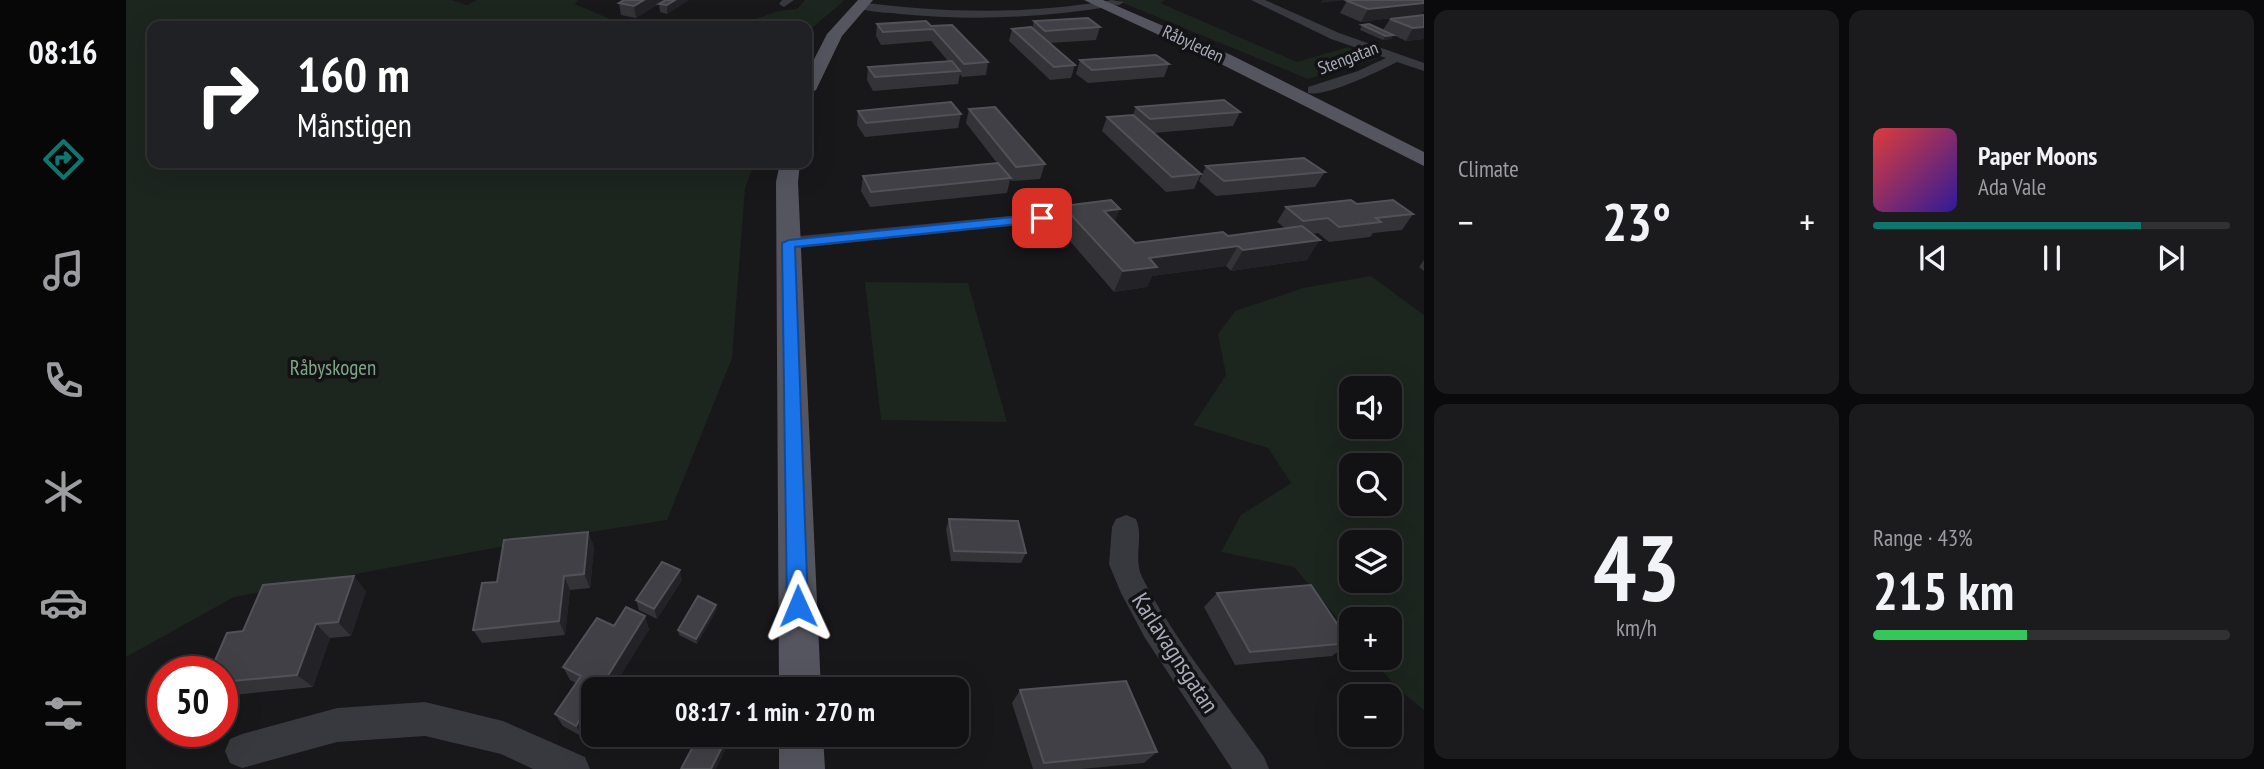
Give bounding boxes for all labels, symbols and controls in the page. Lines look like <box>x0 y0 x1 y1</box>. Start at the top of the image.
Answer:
street label: Råbyleden <box>1159 19 1228 68</box>
text: 08:16 <box>28 31 98 73</box>
street label: Stengatan <box>1314 36 1381 80</box>
text: 160 m <box>297 42 410 106</box>
icon: right <box>182 49 273 140</box>
text: Månstigen <box>297 104 412 146</box>
icon: directions <box>39 135 88 184</box>
text: Paper Moons <box>1978 139 2097 172</box>
text: Climate <box>1458 154 1519 183</box>
text: Ada Vale <box>1978 172 2046 201</box>
pin <box>1012 188 1072 248</box>
text: 23° <box>1602 188 1671 255</box>
text: − <box>1458 197 1474 246</box>
text: + <box>1799 197 1815 246</box>
icon: arrive <box>1023 199 1061 237</box>
icon: previous <box>1914 239 1952 277</box>
icon: pause <box>2033 239 2071 277</box>
icon: next <box>2152 239 2190 277</box>
icon: music <box>39 246 88 295</box>
park label: Råbyskogen <box>290 354 376 381</box>
icon: phone <box>39 356 88 405</box>
map controls <box>1339 376 1402 747</box>
button: sound <box>1339 376 1402 439</box>
button: search <box>1339 453 1402 516</box>
icon: climate <box>39 467 88 516</box>
text: 43 <box>1593 508 1680 626</box>
text: Range · 43% <box>1873 523 1973 552</box>
button: layers <box>1339 530 1402 593</box>
text: 215 km <box>1873 557 2014 624</box>
position arrow <box>761 569 835 643</box>
icon: car <box>39 578 88 627</box>
street label: Karlavagnsgatan <box>1125 587 1226 719</box>
button: + <box>1339 607 1402 670</box>
text: km/h <box>1616 613 1657 642</box>
speed limit sign: 50 <box>147 656 238 747</box>
button: − <box>1339 684 1402 747</box>
icon: filters <box>39 689 88 738</box>
text: 08:17 · 1 min · 270 m <box>675 695 875 728</box>

